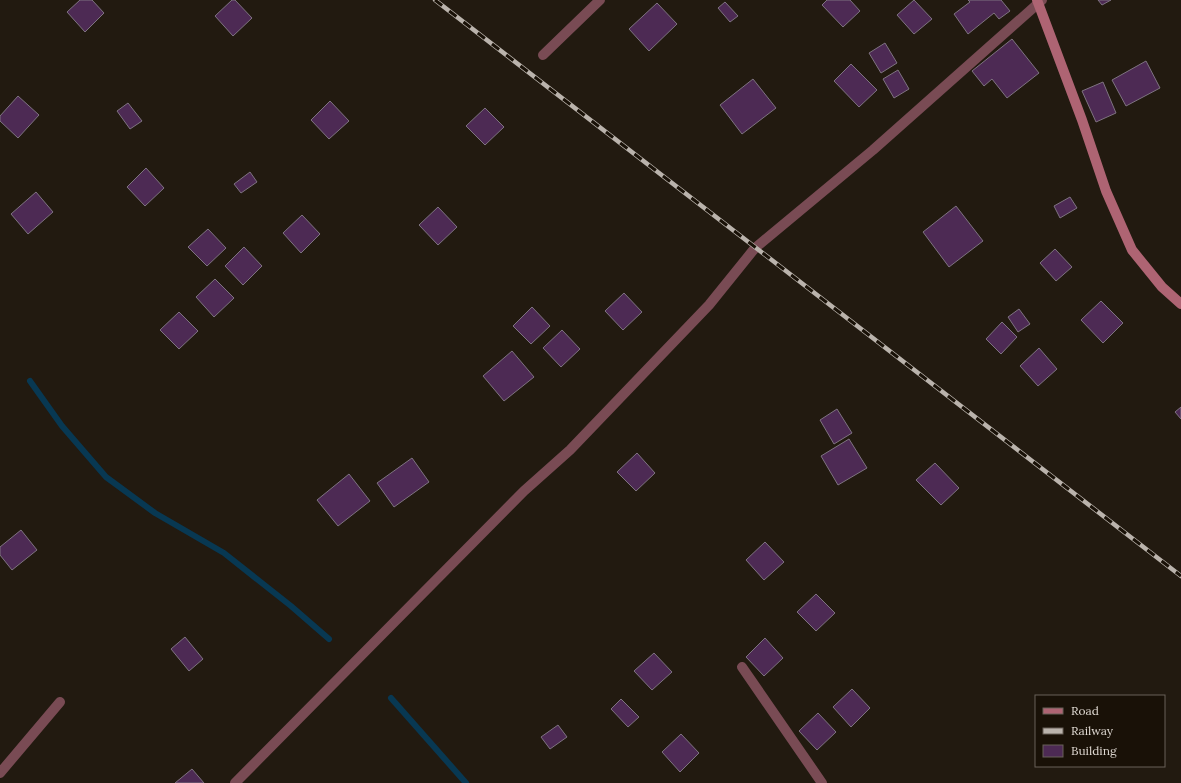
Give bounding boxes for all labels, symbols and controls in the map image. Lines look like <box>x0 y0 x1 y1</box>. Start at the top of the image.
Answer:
legend <box>1035 695 1165 767</box>
text: Road <box>1071 703 1099 718</box>
text: Railway <box>1071 723 1114 738</box>
text: Building <box>1071 743 1117 758</box>

